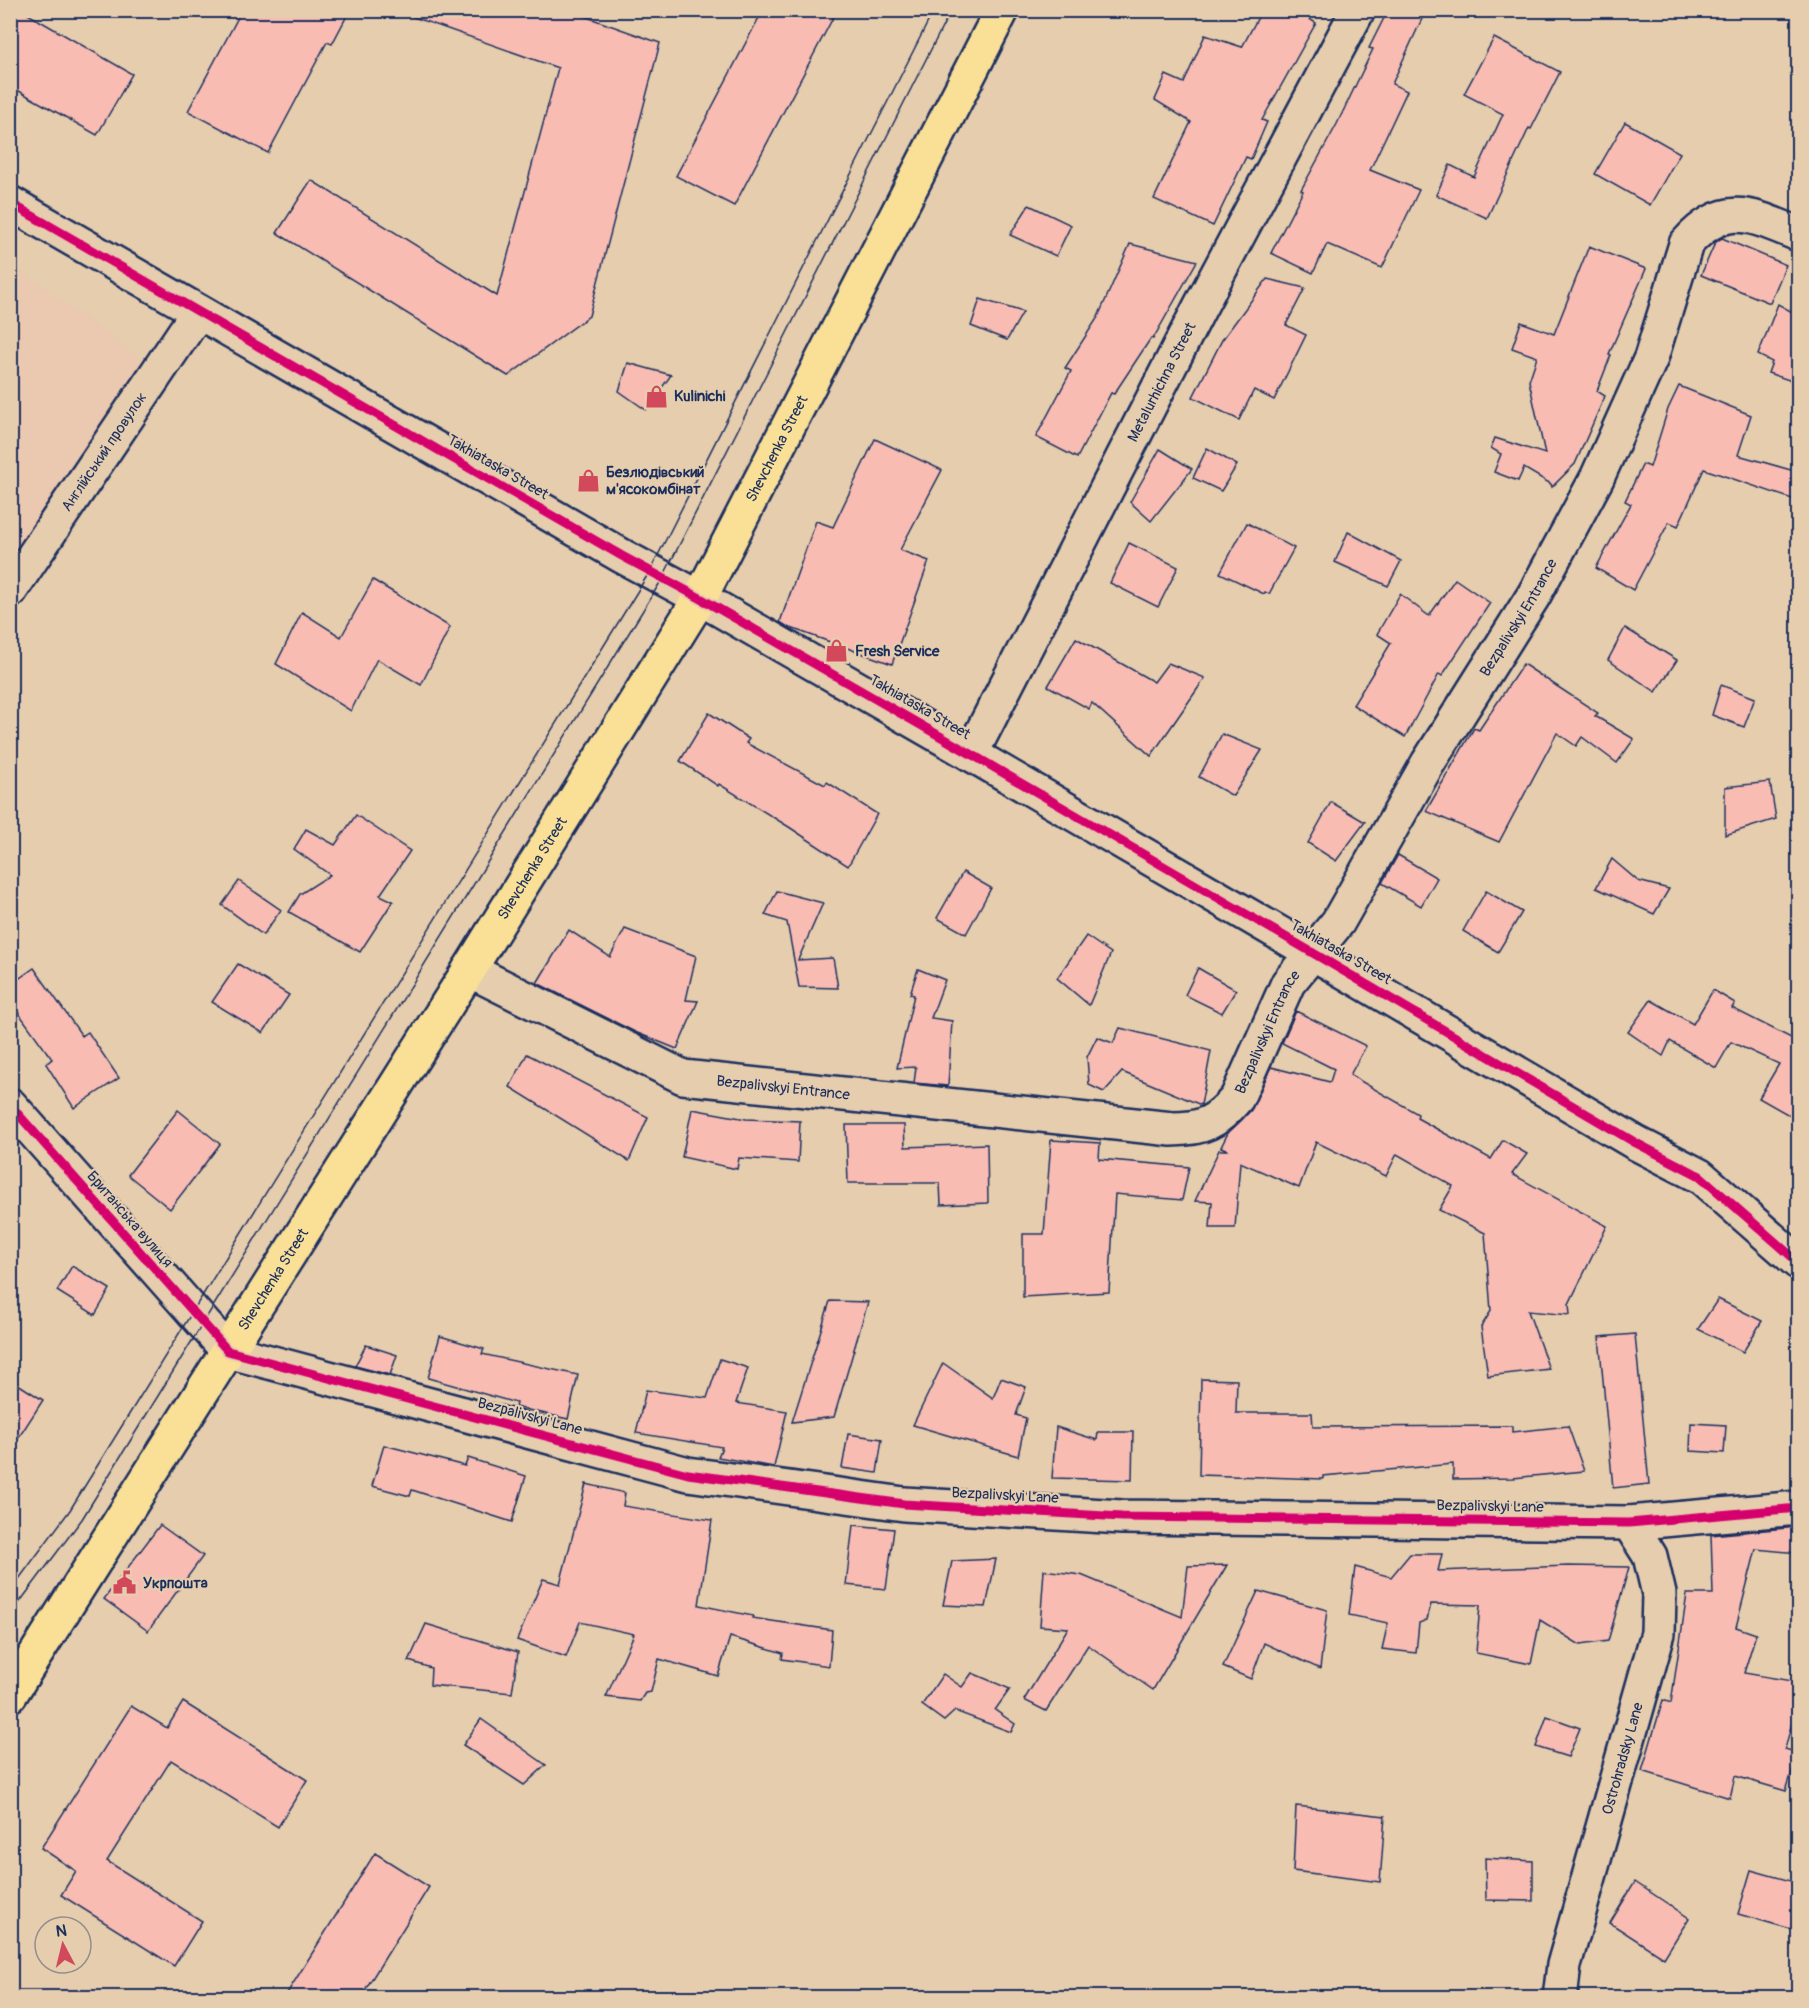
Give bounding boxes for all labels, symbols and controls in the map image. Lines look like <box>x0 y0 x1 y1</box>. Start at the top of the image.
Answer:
street label: Metalurhichna Street <box>1124 318 1201 445</box>
shop icon: Kulinichi <box>643 383 669 409</box>
place label: Kulinichi <box>674 387 726 406</box>
street label: Англійський провулок <box>57 388 151 515</box>
street label: Shevchenka Street <box>742 391 813 505</box>
street label: Takhiataska Street <box>444 431 553 505</box>
place label: Безлюдівський м'ясокомбінат <box>606 463 704 499</box>
shop icon: Безлюдівський м'ясокомбінат <box>575 468 601 494</box>
street label: Bezpalivskyi Entrance <box>1476 555 1562 680</box>
shop icon: Fresh Service <box>824 638 850 664</box>
place label: Fresh Service <box>855 642 940 661</box>
street label: Takhiataska Street <box>866 671 975 745</box>
street label: Shevchenka Street <box>494 813 572 923</box>
street label: Takhiataska Street <box>1287 916 1396 990</box>
street label: Bezpalivskyi Entrance <box>1231 966 1305 1097</box>
street label: Bezpalivskyi Entrance <box>715 1072 851 1105</box>
street label: Британська вулиця <box>82 1167 177 1272</box>
street label: Shevchenka Street <box>234 1224 314 1334</box>
street label: Bezpalivskyi Lane <box>476 1393 585 1440</box>
street label: Bezpalivskyi Lane <box>951 1483 1060 1508</box>
street label: Bezpalivskyi Lane <box>1436 1496 1544 1517</box>
public building icon: Укрпошта <box>112 1570 138 1596</box>
place label: Укрпошта <box>143 1574 208 1593</box>
street label: Ostrohradsky Lane <box>1598 1700 1648 1817</box>
north arrow <box>33 1915 93 1975</box>
text: N <box>55 1920 68 1942</box>

